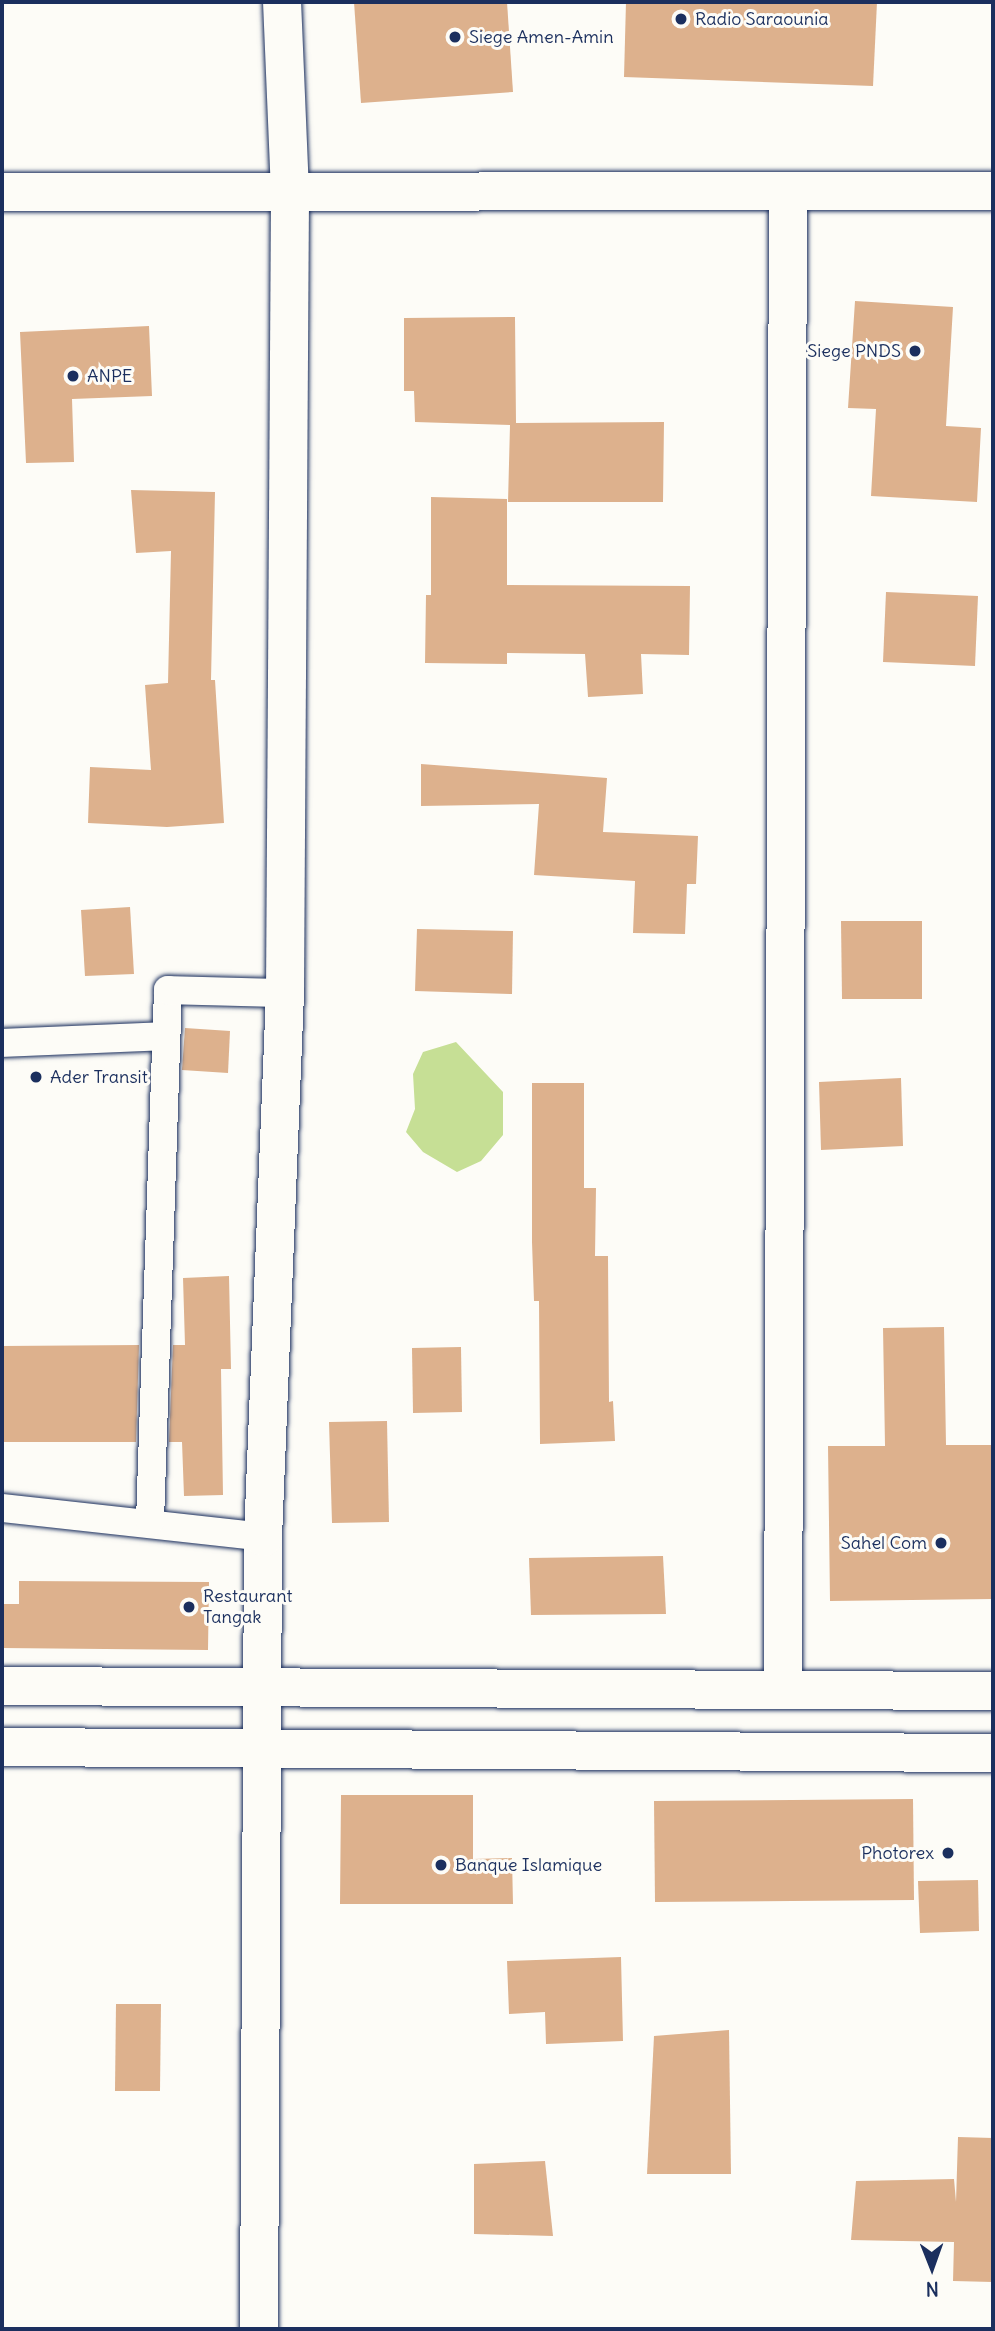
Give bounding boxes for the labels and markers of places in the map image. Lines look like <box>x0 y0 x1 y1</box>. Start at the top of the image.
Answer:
place label: Radio Saraounia <box>695 8 829 30</box>
marker: Radio Saraounia <box>673 11 689 27</box>
place label: Siege Amen-Amin <box>469 26 614 48</box>
marker: Siege Amen-Amin <box>447 29 463 45</box>
place label: Siege PNDS <box>807 340 901 362</box>
marker: Siege PNDS <box>907 343 923 359</box>
place label: ANPE <box>87 365 132 387</box>
marker: ANPE <box>65 368 81 384</box>
place label: Ader Transit <box>50 1066 148 1088</box>
marker: Ader Transit <box>28 1069 44 1085</box>
place label: Sahel Com <box>841 1532 927 1554</box>
marker: Sahel Com <box>933 1535 949 1551</box>
place label: Restaurant Tangak <box>203 1586 292 1628</box>
marker: Restaurant Tangak <box>181 1599 197 1615</box>
place label: Photorex <box>861 1842 934 1864</box>
marker: Photorex <box>940 1845 956 1861</box>
place label: Banque Islamique <box>455 1854 602 1876</box>
marker: Banque Islamique <box>433 1857 449 1873</box>

